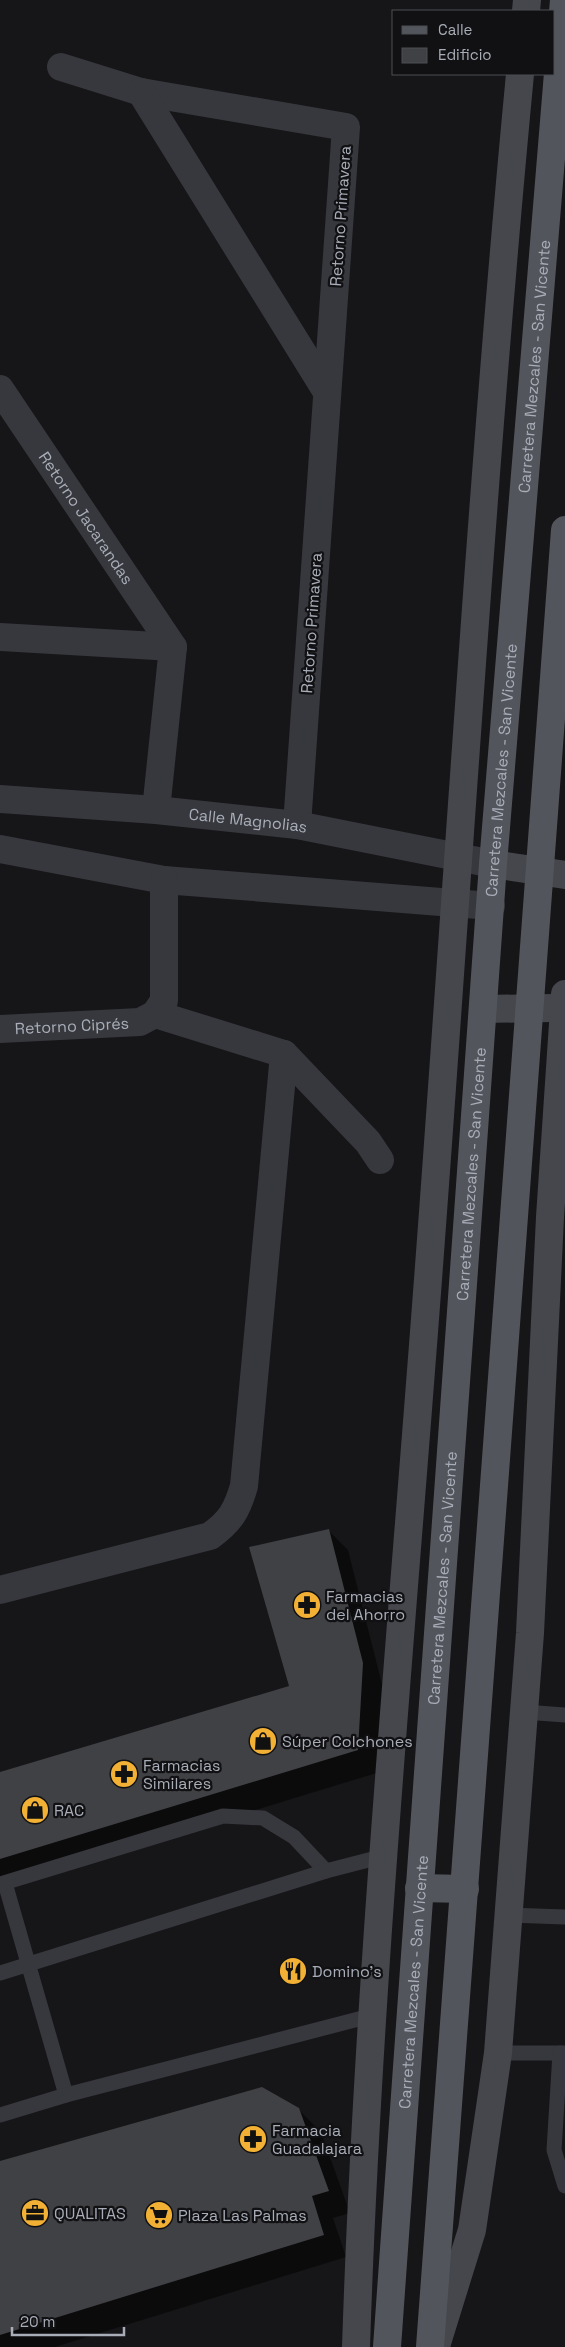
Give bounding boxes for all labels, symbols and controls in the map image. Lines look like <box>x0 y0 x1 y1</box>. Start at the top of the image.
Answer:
legend <box>392 10 555 75</box>
text: Calle <box>438 20 473 39</box>
text: Edificio <box>438 45 492 64</box>
street label: Retorno Primavera <box>325 145 356 287</box>
street label: Carretera Mezcales - San Vicente <box>514 239 555 494</box>
street label: Retorno Jacarandas <box>34 448 138 589</box>
street label: Retorno Primavera <box>296 552 327 694</box>
street label: Carretera Mezcales - San Vicente <box>481 643 522 898</box>
street label: Calle Magnolias <box>188 804 309 838</box>
street label: Retorno Ciprés <box>14 1013 130 1039</box>
street label: Carretera Mezcales - San Vicente <box>452 1047 491 1302</box>
street label: Carretera Mezcales - San Vicente <box>423 1450 462 1706</box>
place label: Farmacias del Ahorro <box>326 1586 405 1625</box>
pharmacy icon: Farmacias del Ahorro <box>292 1590 322 1620</box>
shop icon: Súper Colchones <box>248 1726 278 1756</box>
place label: Súper Colchones <box>282 1731 413 1752</box>
place label: Farmacias Similares <box>143 1755 221 1794</box>
pharmacy icon: Farmacias Similares <box>109 1759 139 1789</box>
shop icon: RAC <box>20 1795 50 1825</box>
place label: RAC <box>54 1800 84 1821</box>
street label: Carretera Mezcales - San Vicente <box>394 1854 433 2109</box>
restaurant icon: Domino's <box>278 1956 308 1986</box>
place label: Domino's <box>312 1961 382 1982</box>
place label: Farmacia Guadalajara <box>272 2120 362 2159</box>
pharmacy icon: Farmacia Guadalajara <box>238 2124 268 2154</box>
office icon: QUALITAS <box>20 2198 50 2228</box>
supermarket icon: Plaza Las Palmas <box>144 2200 174 2230</box>
place label: QUALITAS <box>54 2203 126 2224</box>
place label: Plaza Las Palmas <box>178 2205 307 2226</box>
scale bar <box>12 2304 125 2336</box>
text: 20 m <box>20 2312 55 2331</box>

